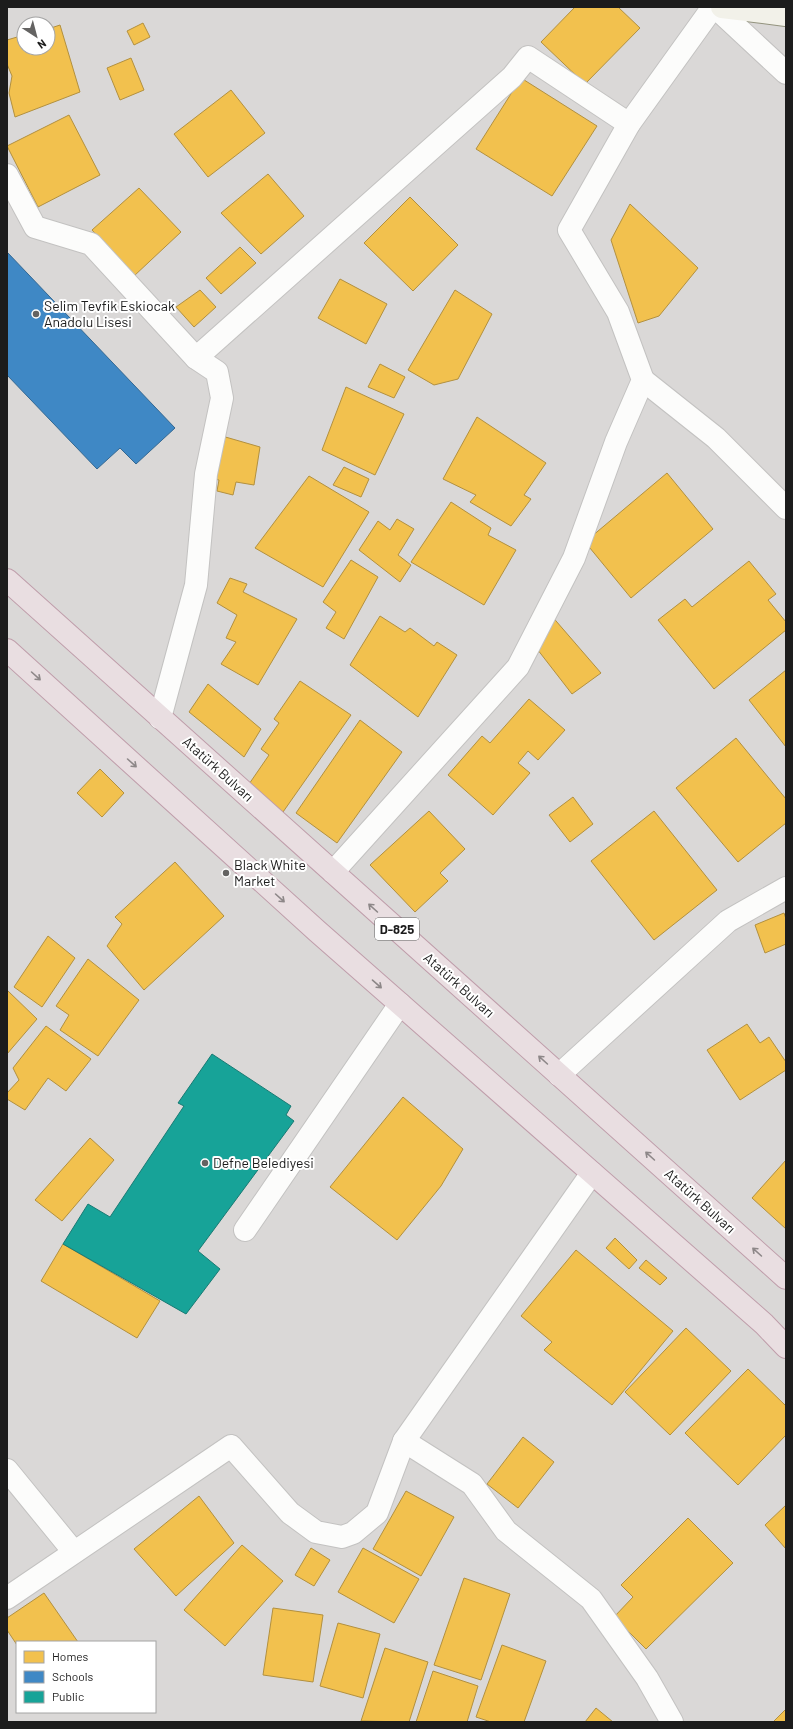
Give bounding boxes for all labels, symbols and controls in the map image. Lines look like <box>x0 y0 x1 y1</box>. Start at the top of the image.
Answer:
north arrow <box>16 16 56 56</box>
text: N <box>35 37 49 52</box>
place label: Selim Tevfik Eskiocak Anadolu Lisesi <box>44 297 175 330</box>
marker: Selim Tevfik Eskiocak Anadolu Lisesi <box>31 309 41 319</box>
one-way arrow <box>31 671 41 681</box>
street label: Atatürk Bulvarı <box>180 732 257 805</box>
one-way arrow <box>127 759 137 768</box>
place label: Black White Market <box>234 856 306 889</box>
marker: Black White Market <box>221 868 231 878</box>
one-way arrow <box>275 893 285 903</box>
one-way arrow <box>368 903 378 912</box>
road number: D-825 <box>375 918 419 940</box>
street label: Atatürk Bulvarı <box>421 948 498 1021</box>
one-way arrow <box>372 980 383 989</box>
one-way arrow <box>538 1056 548 1065</box>
one-way arrow <box>645 1151 655 1161</box>
place label: Defne Belediyesi <box>213 1154 314 1171</box>
marker: Defne Belediyesi <box>200 1158 210 1168</box>
street label: Atatürk Bulvarı <box>662 1164 739 1237</box>
one-way arrow <box>752 1248 762 1257</box>
legend <box>16 1641 156 1713</box>
text: Homes <box>52 1649 89 1663</box>
text: Schools <box>52 1669 93 1683</box>
text: Public <box>52 1689 84 1703</box>

